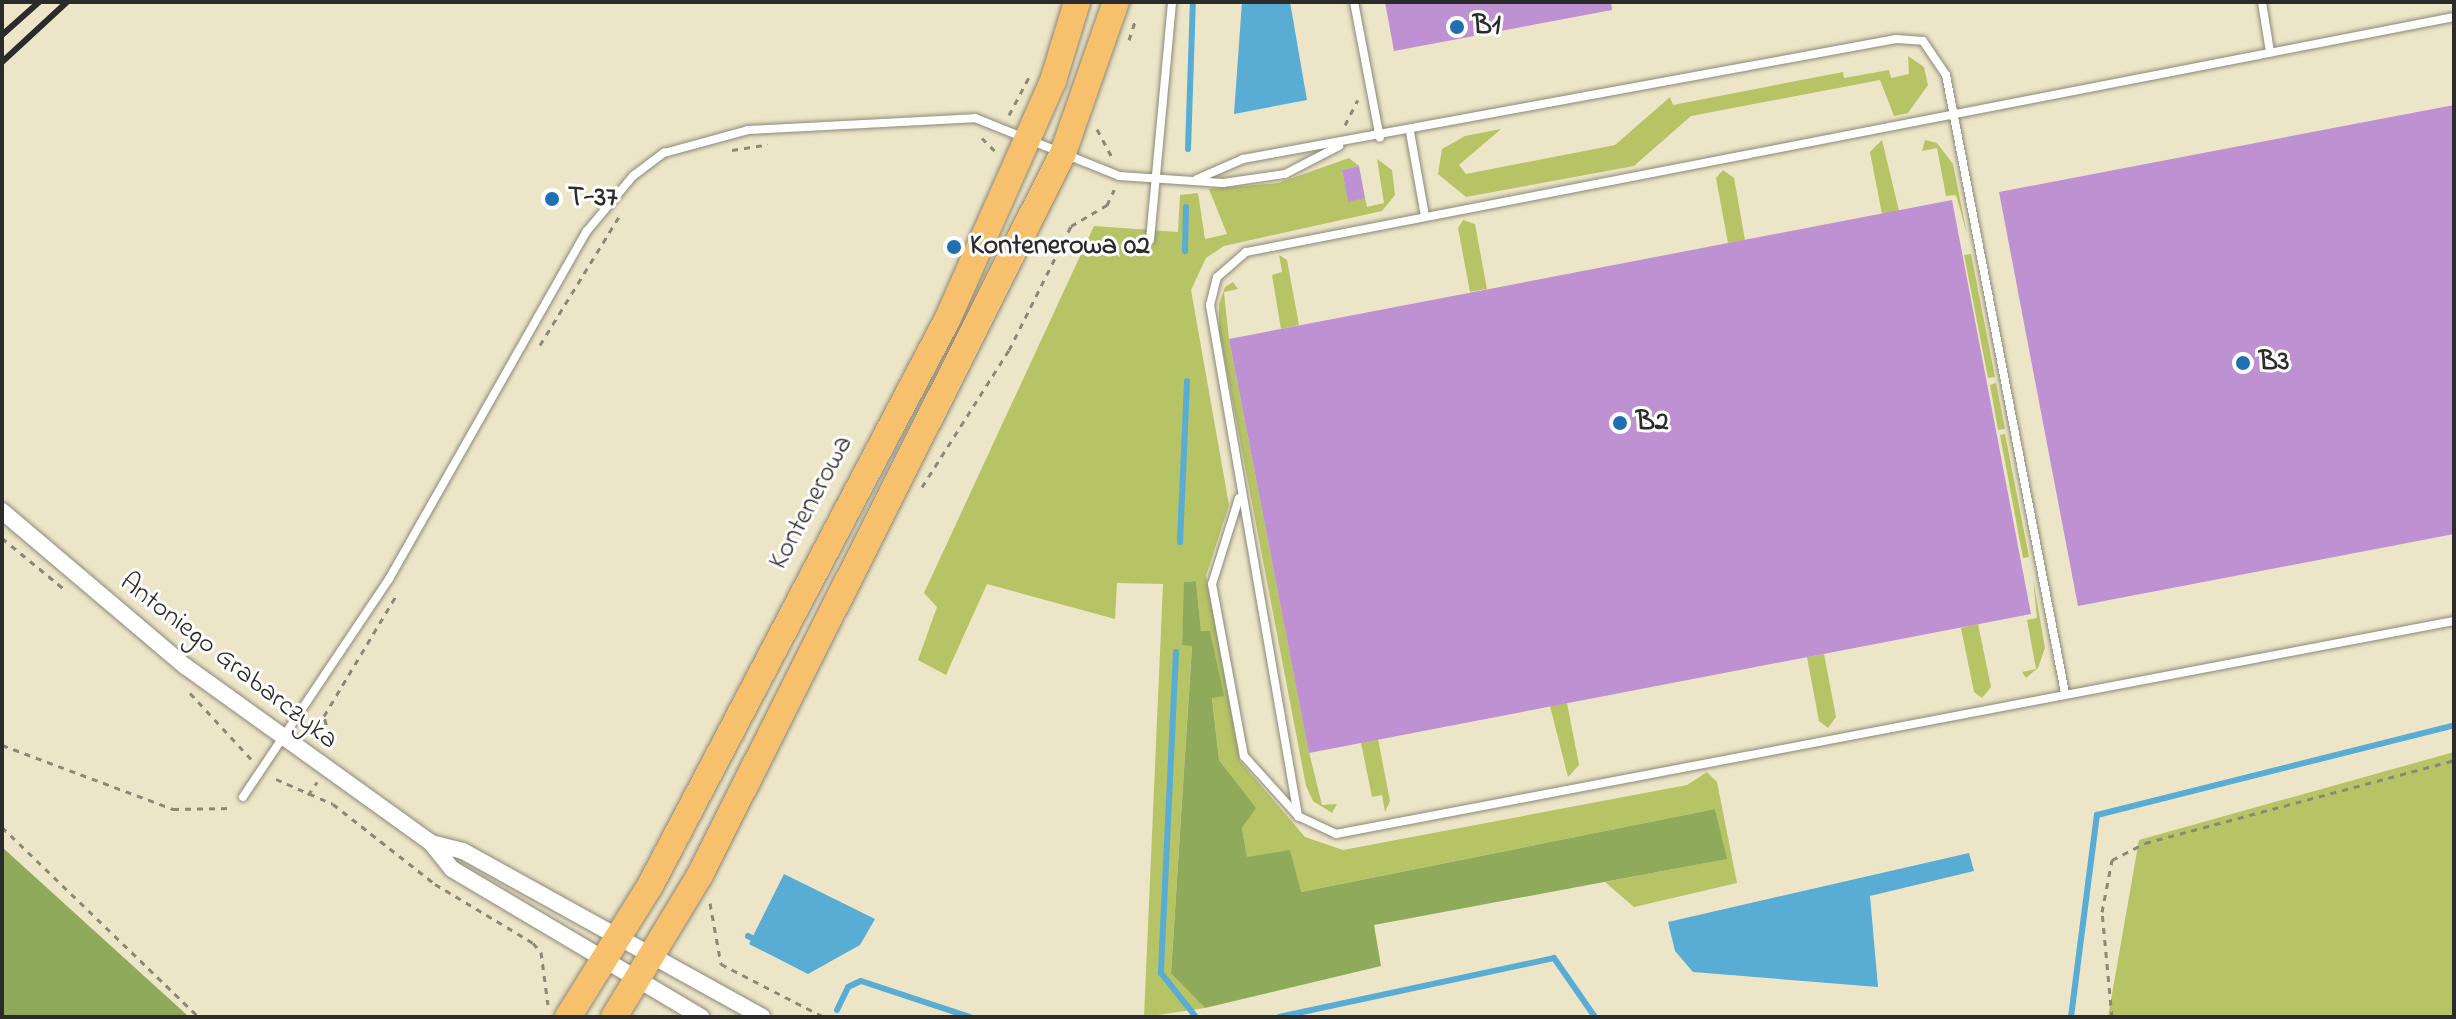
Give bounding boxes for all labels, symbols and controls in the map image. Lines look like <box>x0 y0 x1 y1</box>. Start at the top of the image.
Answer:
place label: B1 <box>1473 10 1501 44</box>
marker: B1 <box>1448 18 1466 36</box>
place label: T-37 <box>568 182 618 216</box>
marker: T-37 <box>543 190 561 208</box>
place label: Kontenerowa 02 <box>970 230 1150 264</box>
marker: Kontenerowa 02 <box>945 238 963 256</box>
place label: B3 <box>2259 346 2289 380</box>
marker: B3 <box>2234 354 2252 372</box>
place label: B2 <box>1636 406 1669 440</box>
marker: B2 <box>1611 414 1629 432</box>
street label: Kontenerowa <box>763 430 861 576</box>
street label: Antoniego Grabarczyka <box>112 566 344 758</box>

